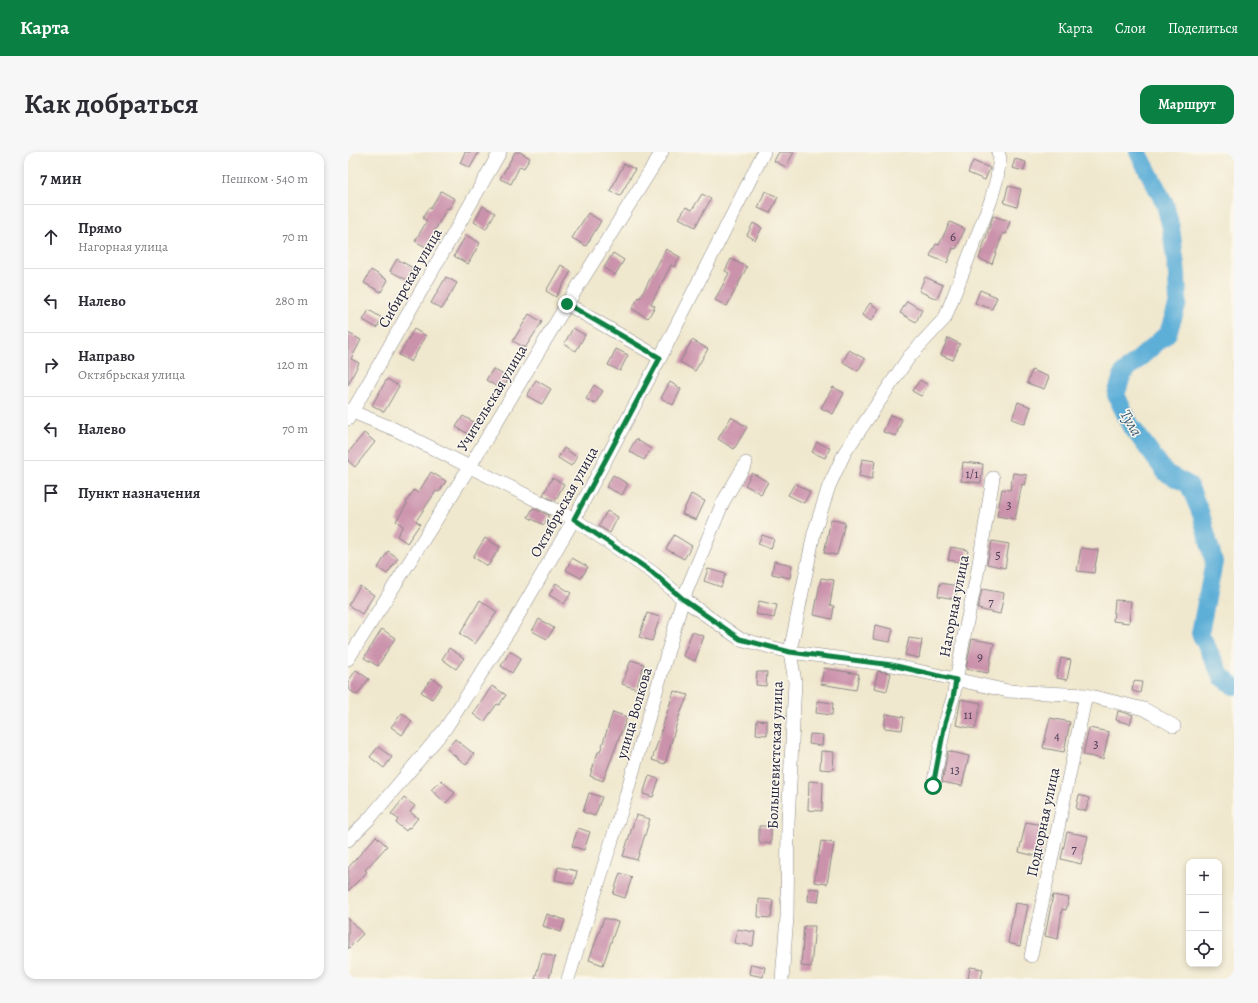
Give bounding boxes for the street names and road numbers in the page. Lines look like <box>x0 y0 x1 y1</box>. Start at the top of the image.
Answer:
street label: Сибирская улица <box>373 224 447 331</box>
street label: Учительская улица <box>452 341 532 455</box>
street label: Октябрьская улица <box>525 443 603 561</box>
street label: Нагорная улица <box>934 553 974 659</box>
street label: улица Волкова <box>611 665 657 762</box>
street label: Большевистская улица <box>762 681 788 829</box>
street label: Подгорная улица <box>1022 765 1064 878</box>

